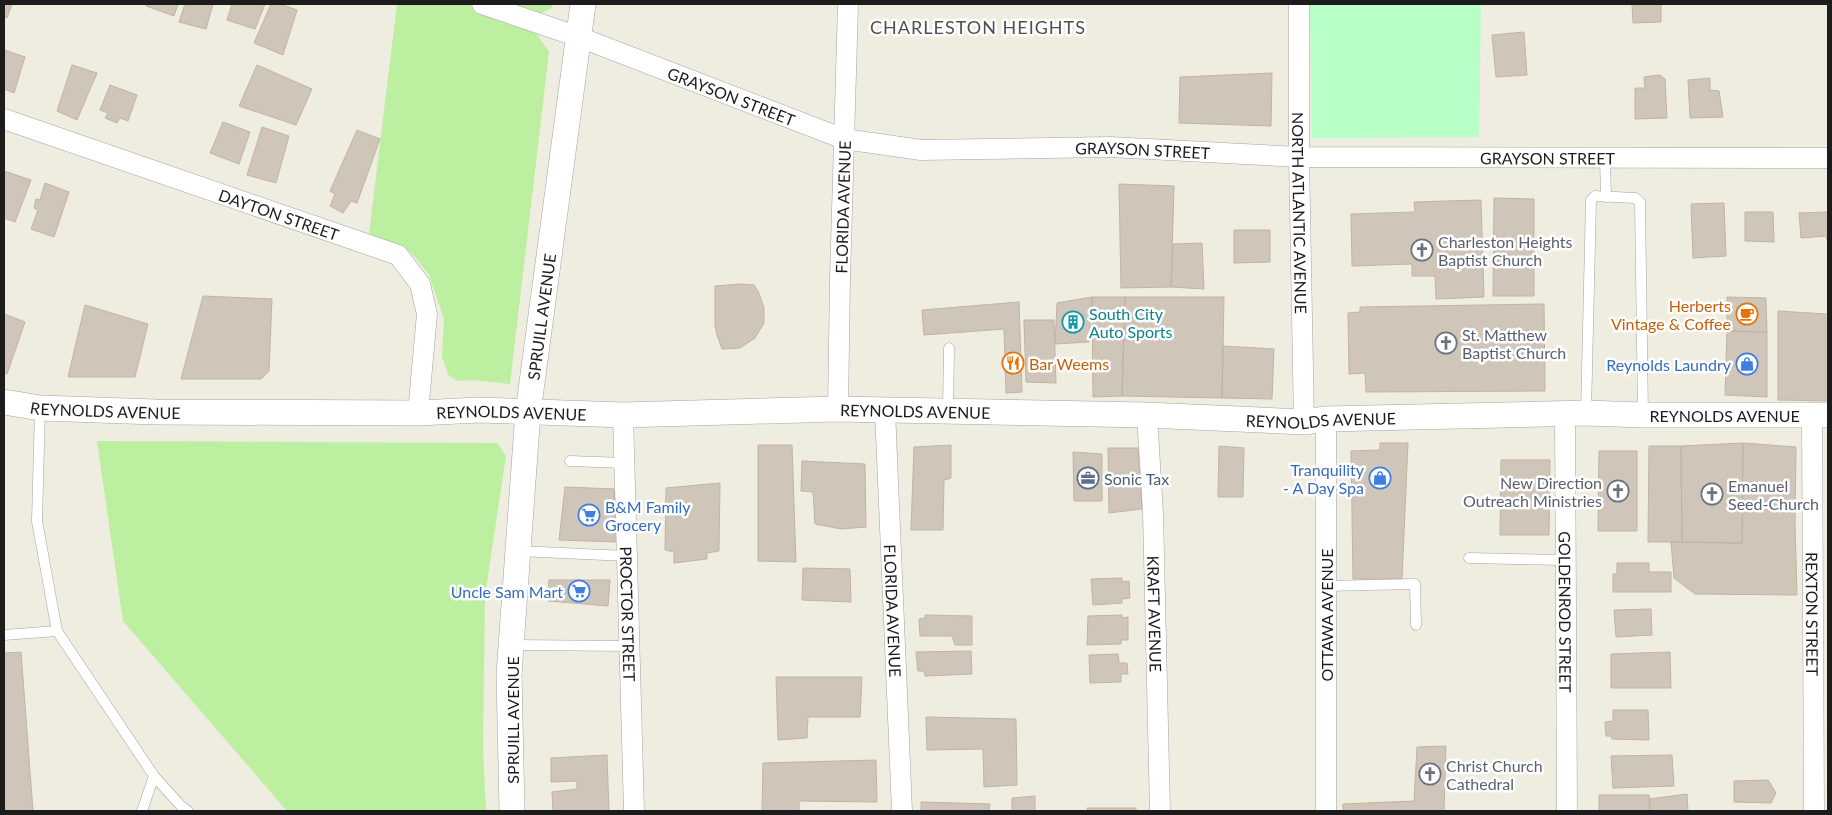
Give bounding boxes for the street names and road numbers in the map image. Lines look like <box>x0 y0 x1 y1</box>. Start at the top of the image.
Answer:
street label: GRAYSON STREET <box>665 63 799 129</box>
street label: NORTH ATLANTIC AVENUE <box>1289 112 1311 314</box>
street label: GRAYSON STREET <box>1075 137 1211 162</box>
street label: FLORIDA AVENUE <box>831 140 854 274</box>
street label: GRAYSON STREET <box>1480 148 1616 167</box>
street label: DAYTON STREET <box>217 184 342 244</box>
street label: SPRUILL AVENUE <box>523 252 559 381</box>
street label: REYNOLDS AVENUE <box>29 397 181 422</box>
street label: REYNOLDS AVENUE <box>436 400 587 423</box>
street label: REYNOLDS AVENUE <box>840 400 990 421</box>
street label: REYNOLDS AVENUE <box>1650 406 1800 425</box>
street label: REYNOLDS AVENUE <box>1245 408 1396 432</box>
street label: GOLDENROD STREET <box>1556 531 1576 693</box>
street label: FLORIDA AVENUE <box>881 544 906 678</box>
street label: PROCTOR STREET <box>617 546 640 682</box>
street label: OTTAWA AVENUE <box>1317 548 1336 682</box>
street label: REXTON STREET <box>1803 552 1823 677</box>
street label: KRAFT AVENUE <box>1145 555 1166 672</box>
street label: SPRUILL AVENUE <box>503 656 522 784</box>

